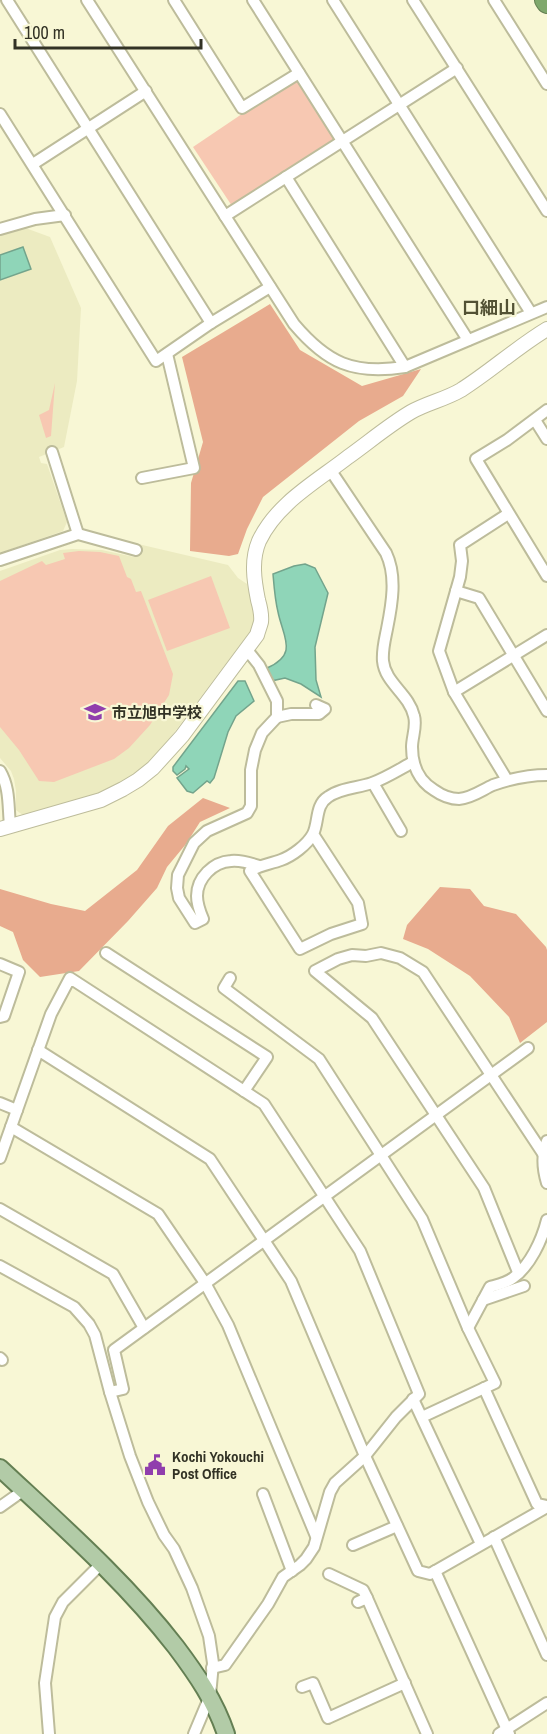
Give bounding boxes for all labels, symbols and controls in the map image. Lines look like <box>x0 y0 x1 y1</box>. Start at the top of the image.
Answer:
scale bar <box>15 12 201 50</box>
text: 100 m <box>24 20 65 45</box>
district label: 口細山 <box>462 295 516 320</box>
school or university icon: 市立旭中学校 <box>83 700 107 724</box>
place label: 市立旭中学校 <box>112 702 202 723</box>
place label: Kochi Yokouchi Post Office <box>172 1446 264 1484</box>
public building icon: Kochi Yokouchi Post Office <box>143 1453 167 1477</box>

